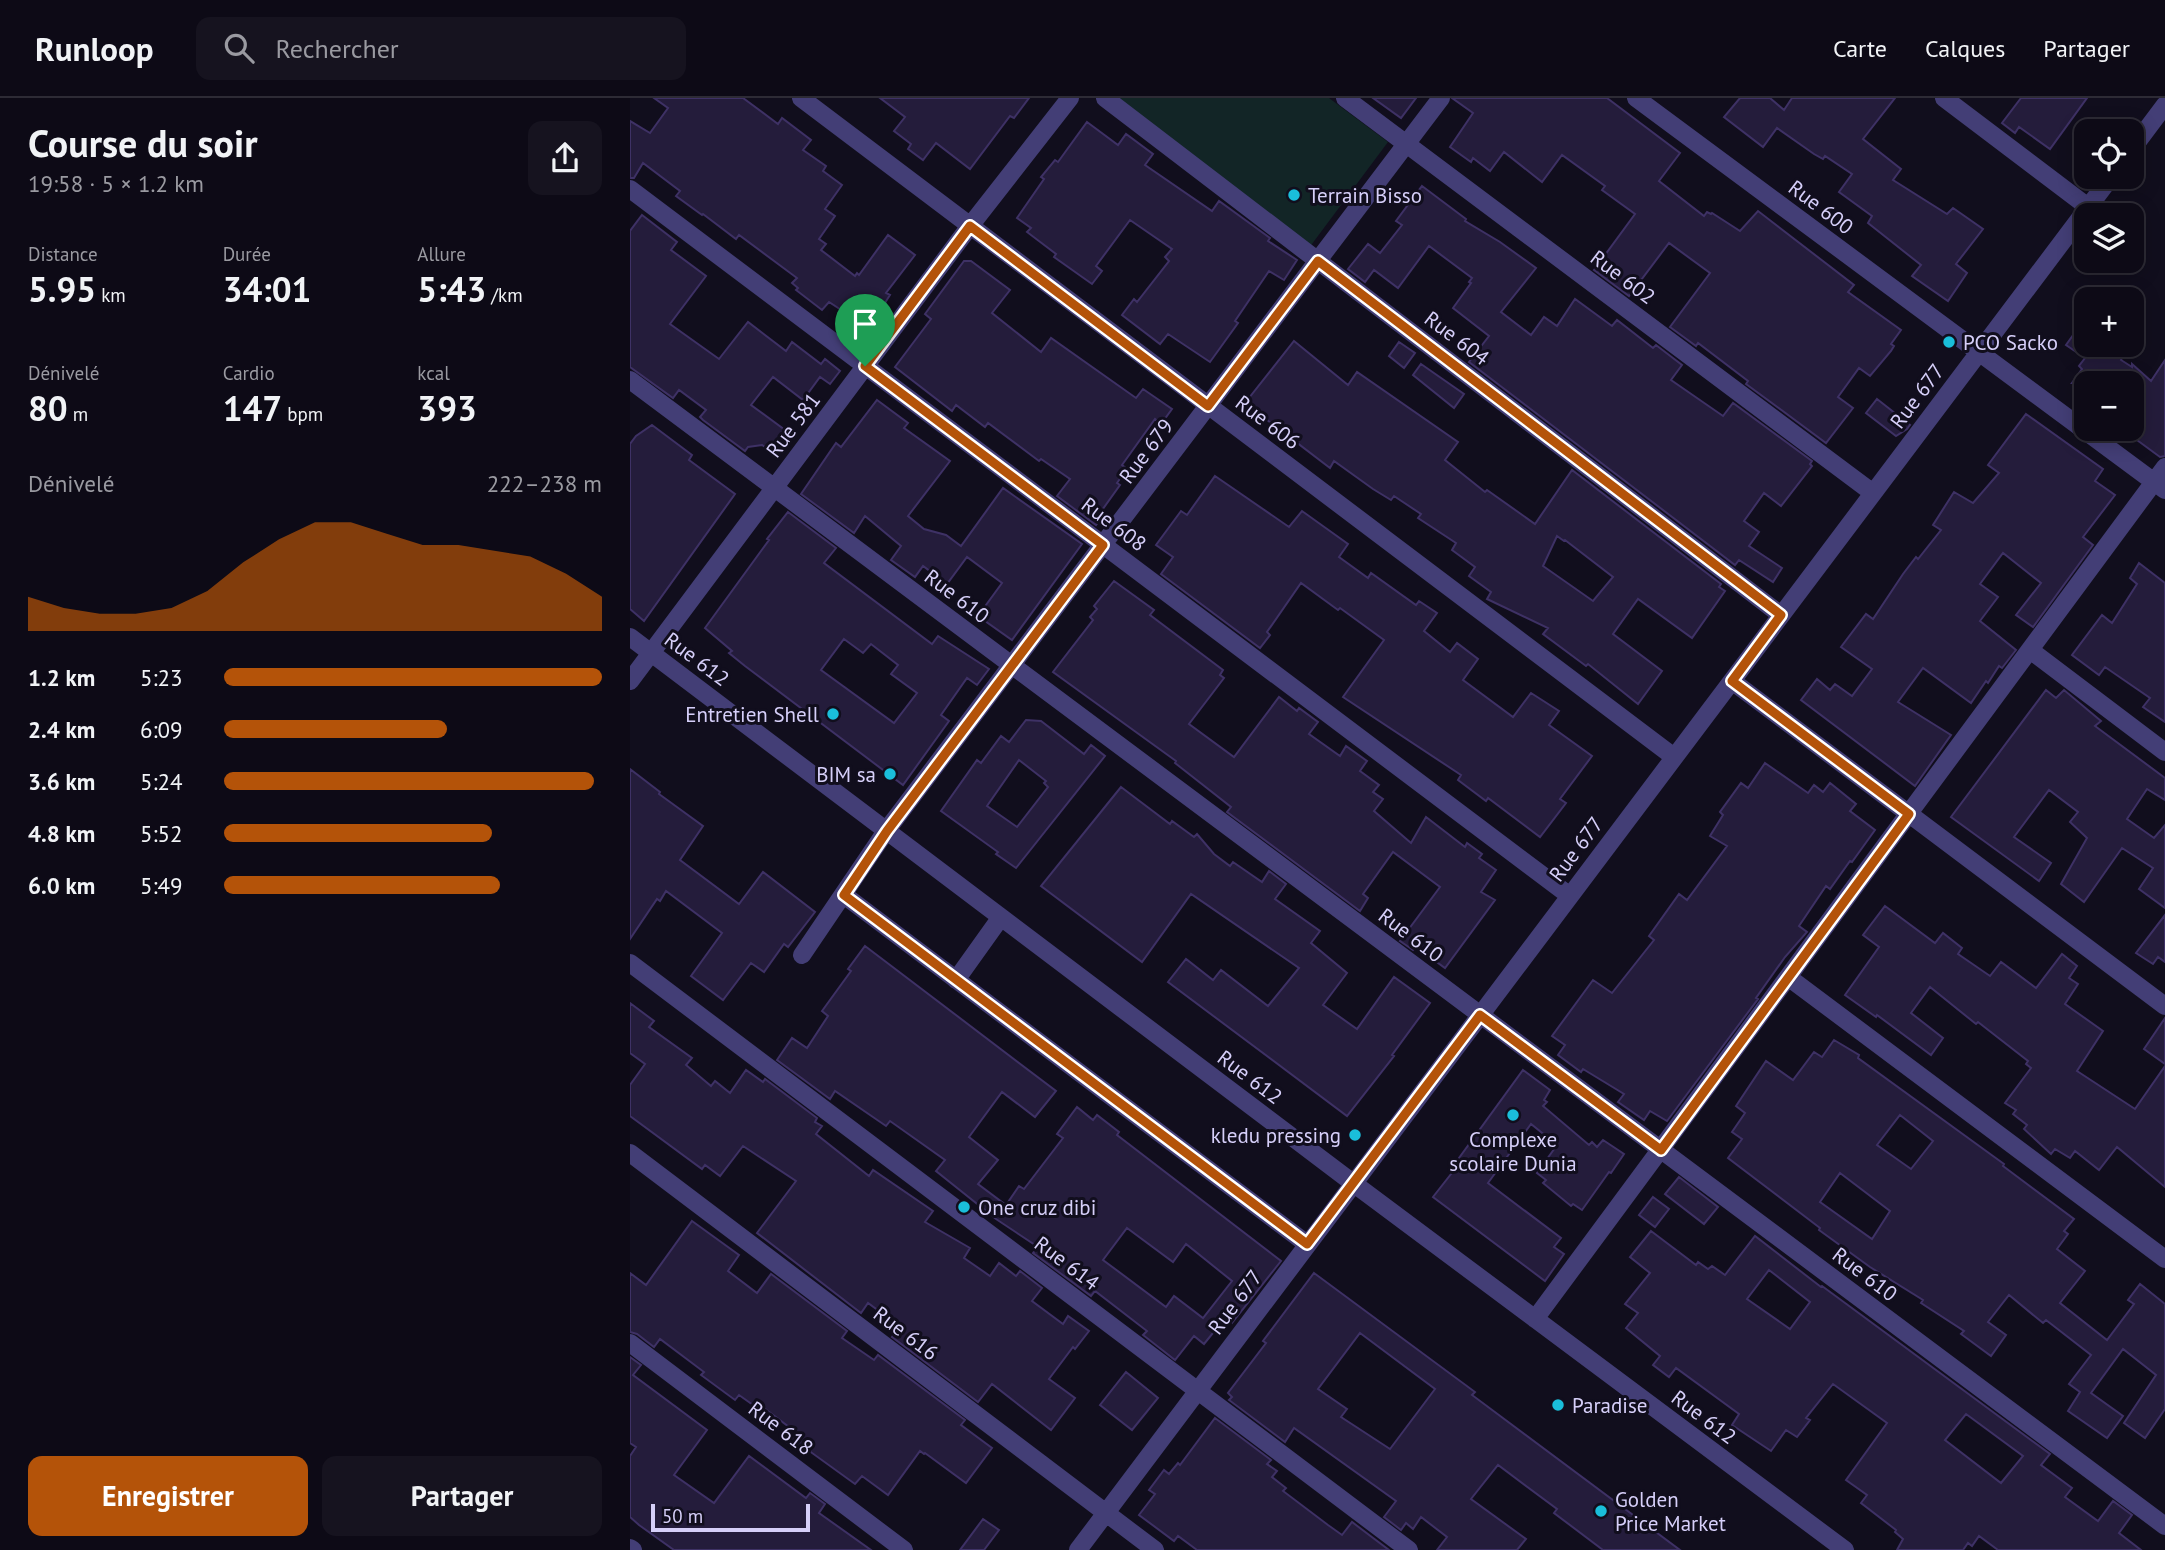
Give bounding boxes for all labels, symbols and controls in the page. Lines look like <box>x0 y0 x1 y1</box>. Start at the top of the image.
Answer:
search box <box>196 17 686 80</box>
text: Runloop <box>35 27 154 70</box>
icon: search <box>220 29 258 67</box>
text: Rechercher <box>276 32 399 65</box>
text: Carte <box>1833 33 1887 64</box>
text: Calques <box>1925 33 2005 64</box>
text: Partager <box>2043 33 2130 64</box>
text: Course du soir <box>28 118 258 167</box>
map controls <box>2074 119 2144 441</box>
button: locate <box>2074 119 2144 189</box>
button: share <box>528 121 602 195</box>
text: 19:58 · 5 × 1.2 km <box>28 169 204 198</box>
street label: Rue 600 <box>1783 174 1859 240</box>
place label: Terrain Bisso <box>1308 182 1422 209</box>
marker: Terrain Bisso <box>1286 187 1302 203</box>
button: layers <box>2074 203 2144 273</box>
text: Distance <box>28 242 98 266</box>
text: Durée <box>223 242 271 266</box>
text: Allure <box>417 242 466 266</box>
street label: Rue 602 <box>1585 244 1661 310</box>
text: 5.95 <box>28 266 96 312</box>
text: 34:01 <box>223 266 311 312</box>
text: 5:43 <box>417 266 486 312</box>
text: km <box>96 283 126 307</box>
text: /km <box>486 283 523 307</box>
button: + <box>2074 287 2144 357</box>
pin <box>835 294 895 366</box>
icon: arrive <box>846 305 884 343</box>
street label: Rue 604 <box>1419 305 1495 371</box>
place label: PCO Sacko <box>1963 329 2058 356</box>
marker: PCO Sacko <box>1941 334 1957 350</box>
street label: Rue 677 <box>1884 358 1950 434</box>
text: Dénivelé <box>28 361 99 385</box>
text: Cardio <box>223 361 275 385</box>
text: kcal <box>417 361 450 385</box>
button: − <box>2074 371 2144 441</box>
text: 80 <box>28 385 68 431</box>
text: 147 <box>223 385 282 431</box>
text: 393 <box>417 385 477 431</box>
street label: Rue 581 <box>760 387 826 463</box>
street label: Rue 606 <box>1230 389 1306 455</box>
text: m <box>68 402 88 426</box>
text: bpm <box>282 402 323 426</box>
street label: Rue 679 <box>1113 413 1179 489</box>
text: Dénivelé <box>28 469 114 498</box>
text: 222–238 m <box>487 469 602 498</box>
street label: Rue 608 <box>1076 491 1152 557</box>
street label: Rue 610 <box>919 563 995 629</box>
street label: Rue 612 <box>659 626 735 692</box>
text: 1.2 km <box>28 663 95 692</box>
text: 5:23 <box>140 663 183 692</box>
place label: Entretien Shell <box>685 701 819 728</box>
marker: Entretien Shell <box>825 706 841 722</box>
text: 2.4 km <box>28 715 95 744</box>
text: 6:09 <box>140 715 183 744</box>
place label: BIM sa <box>816 761 876 788</box>
marker: BIM sa <box>882 766 898 782</box>
text: 3.6 km <box>28 767 95 796</box>
text: 5:24 <box>140 767 183 796</box>
street label: Rue 677 <box>1543 811 1609 887</box>
text: 4.8 km <box>28 819 95 848</box>
text: 5:52 <box>140 819 183 848</box>
text: 6.0 km <box>28 871 95 900</box>
text: 5:49 <box>140 871 183 900</box>
street label: Rue 610 <box>1373 902 1449 968</box>
street label: Rue 612 <box>1212 1044 1288 1110</box>
marker: Complexe scolaire Dunia <box>1505 1107 1521 1123</box>
place label: kledu pressing <box>1211 1122 1341 1149</box>
place label: Complexe scolaire Dunia <box>1449 1126 1577 1177</box>
marker: kledu pressing <box>1347 1127 1363 1143</box>
place label: One cruz dibi <box>978 1194 1096 1221</box>
marker: One cruz dibi <box>956 1199 972 1215</box>
street label: Rue 614 <box>1029 1230 1105 1296</box>
street label: Rue 610 <box>1827 1241 1903 1307</box>
street label: Rue 677 <box>1202 1264 1268 1340</box>
street label: Rue 616 <box>868 1300 944 1366</box>
street label: Rue 612 <box>1666 1384 1742 1450</box>
place label: Paradise <box>1572 1392 1647 1419</box>
street label: Rue 618 <box>743 1395 819 1461</box>
marker: Paradise <box>1550 1397 1566 1413</box>
button: Enregistrer <box>28 1456 308 1536</box>
button: Partager <box>322 1456 602 1536</box>
place label: Golden Price Market <box>1615 1486 1726 1537</box>
scale bar <box>651 1501 810 1533</box>
marker: Golden Price Market <box>1593 1503 1609 1519</box>
text: 50 m <box>662 1504 703 1528</box>

